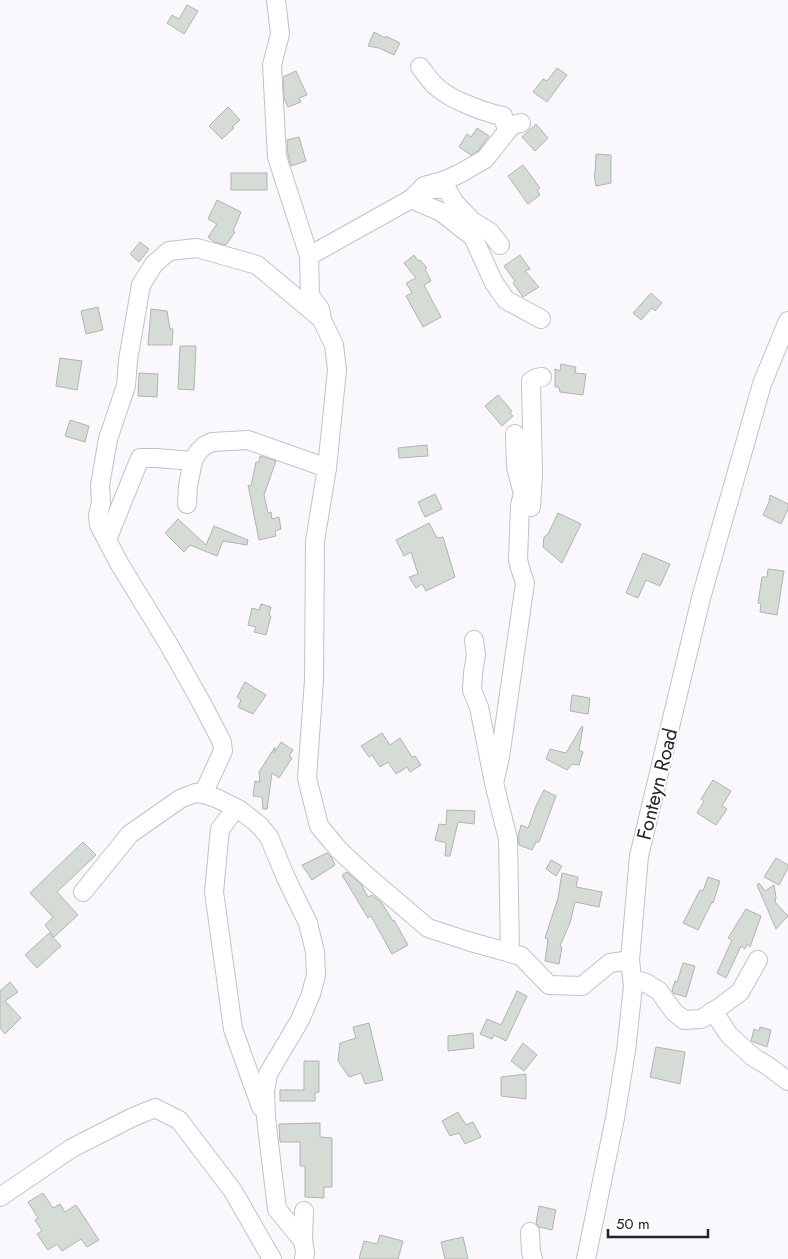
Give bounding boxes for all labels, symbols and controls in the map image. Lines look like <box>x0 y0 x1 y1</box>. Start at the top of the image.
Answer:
street label: Fonteyn Road <box>630 725 685 843</box>
scale bar <box>608 1206 708 1238</box>
text: 50 m <box>616 1213 650 1235</box>

